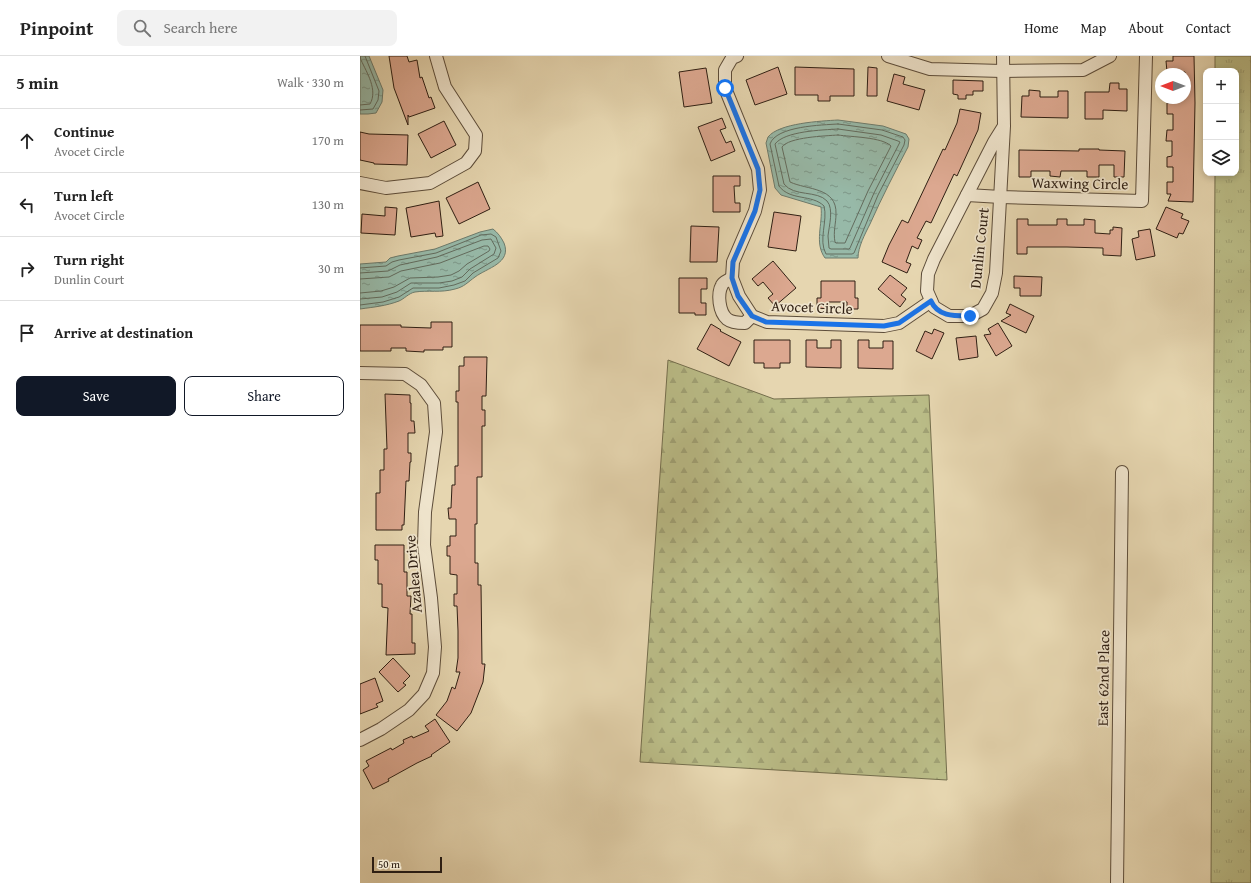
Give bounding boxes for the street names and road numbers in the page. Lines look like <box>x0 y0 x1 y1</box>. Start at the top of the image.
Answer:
street label: Waxwing Circle <box>1031 172 1129 194</box>
street label: Dunlin Court <box>964 206 994 289</box>
street label: Avocet Circle <box>771 295 853 319</box>
street label: Azalea Drive <box>399 534 427 614</box>
street label: East 62nd Place <box>1092 630 1114 726</box>

